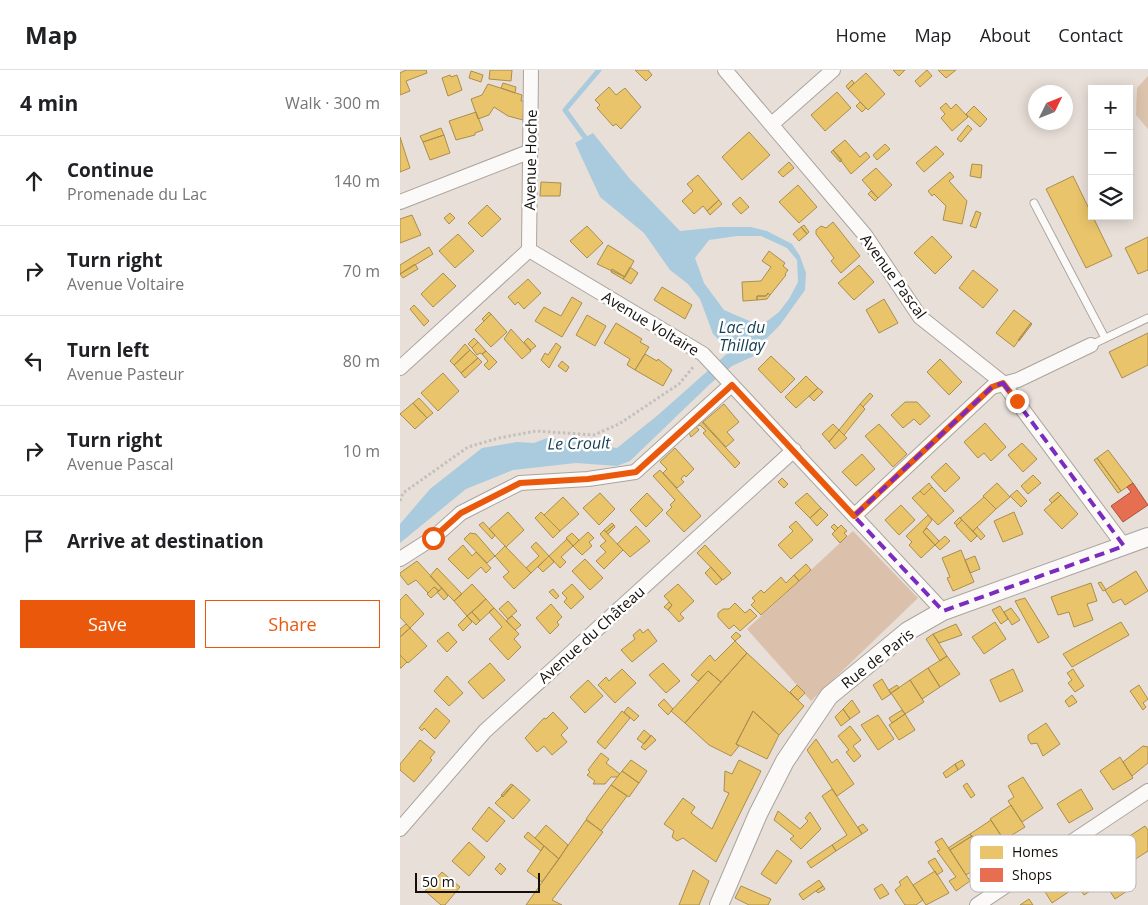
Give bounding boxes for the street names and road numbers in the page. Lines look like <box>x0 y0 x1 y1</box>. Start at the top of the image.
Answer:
street label: Avenue Hoche <box>519 109 541 211</box>
street label: Avenue Pascal <box>857 230 931 322</box>
street label: Avenue Voltaire <box>599 286 703 360</box>
street label: Avenue du Château <box>534 581 648 687</box>
street label: Rue de Paris <box>837 623 917 693</box>

